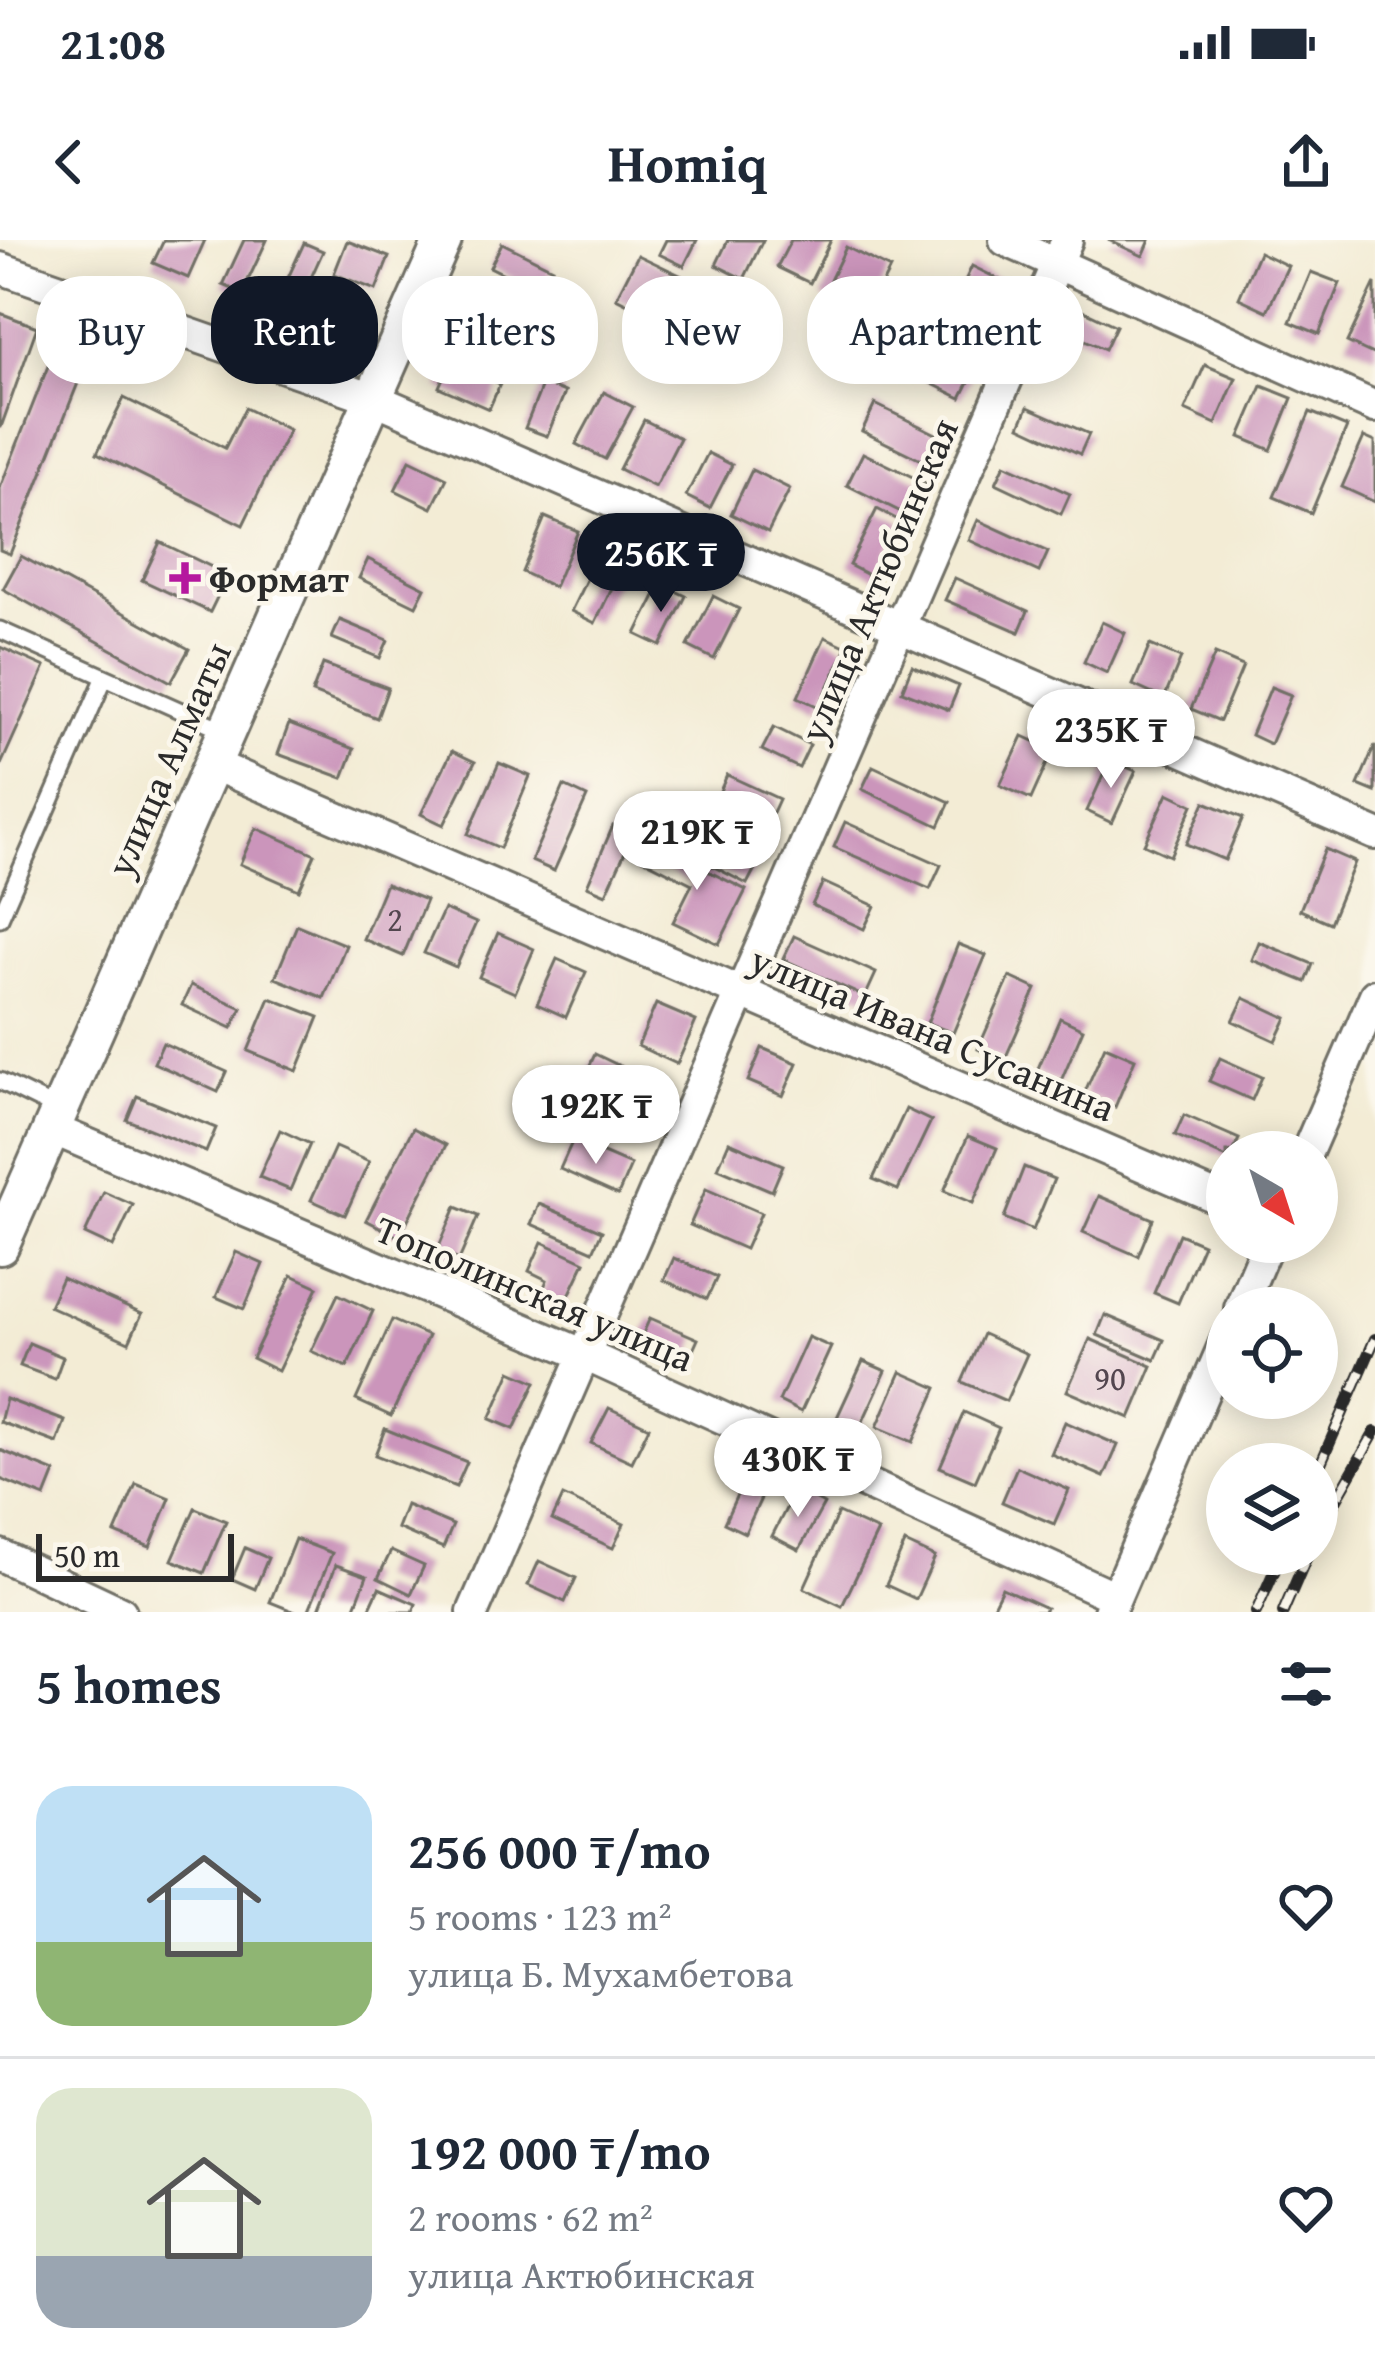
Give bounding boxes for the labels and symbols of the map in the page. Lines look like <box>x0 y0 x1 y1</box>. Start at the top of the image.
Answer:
street label: улица Актюбинская <box>783 409 972 751</box>
pin: 256K ₸ <box>563 513 759 615</box>
place label: Формат <box>209 549 349 606</box>
marker: Формат <box>172 565 198 591</box>
street label: улица Алматы <box>90 632 245 886</box>
pin: 235K ₸ <box>1013 689 1209 791</box>
pin: 219K ₸ <box>599 791 795 893</box>
house number: 2 <box>387 895 403 943</box>
street label: улица Ивана Сусанина <box>741 929 1125 1135</box>
pin: 192K ₸ <box>498 1065 694 1167</box>
north arrow <box>1206 1131 1338 1263</box>
street label: Тополинская улица <box>367 1200 704 1386</box>
house number: 90 <box>1094 1354 1126 1402</box>
pin: 430K ₸ <box>700 1418 896 1520</box>
scale bar <box>36 1528 234 1581</box>

